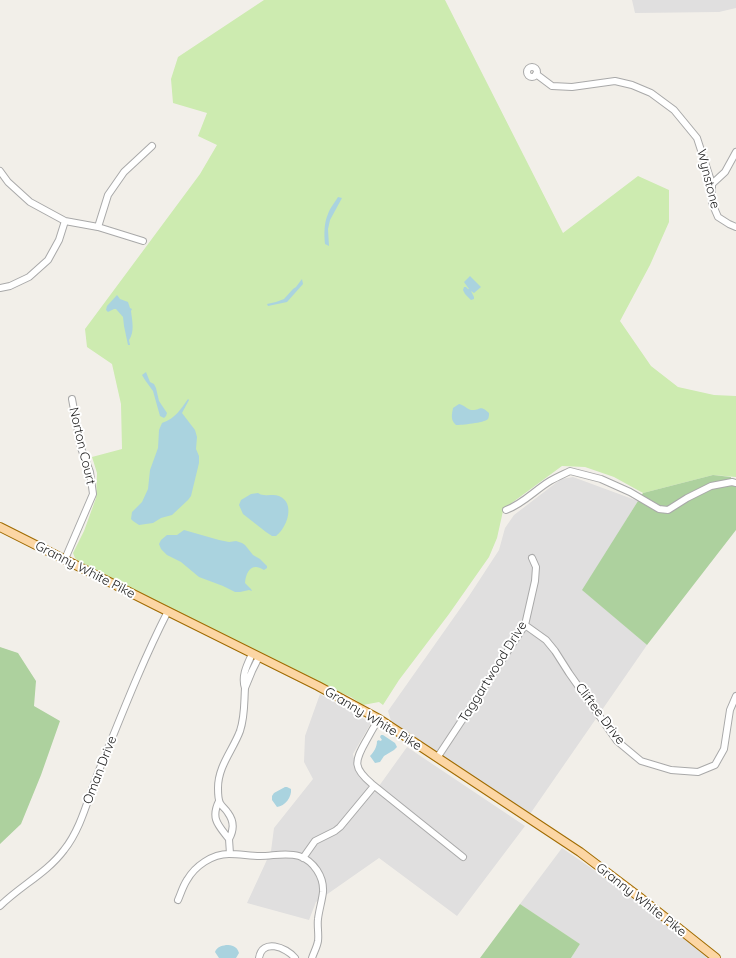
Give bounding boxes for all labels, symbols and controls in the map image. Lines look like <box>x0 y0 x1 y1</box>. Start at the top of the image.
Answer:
street label: Wynstone <box>693 148 723 210</box>
street label: Norton Court <box>66 406 98 486</box>
street label: Granny White Pike <box>32 538 138 602</box>
street label: Taggartwood Drive <box>455 618 531 726</box>
street label: Cliftee Drive <box>572 680 628 748</box>
street label: Granny White Pike <box>322 684 424 754</box>
street label: Oman Drive <box>80 734 120 806</box>
street label: Granny White Pike <box>593 860 689 940</box>

